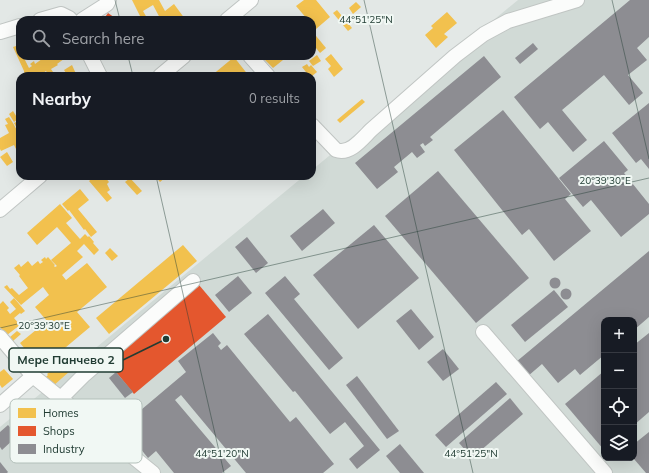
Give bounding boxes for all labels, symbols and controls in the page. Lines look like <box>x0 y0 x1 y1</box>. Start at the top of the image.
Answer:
text: 44°51'25"N <box>339 13 393 26</box>
search box <box>16 16 316 60</box>
icon: search <box>30 27 52 49</box>
text: Search here <box>62 29 144 48</box>
text: Nearby <box>32 88 91 109</box>
text: 0 results <box>249 90 300 106</box>
text: 20°39'30"E <box>579 174 631 187</box>
map controls <box>601 317 637 461</box>
button: + <box>601 317 637 353</box>
text: 20°39'30"E <box>18 319 70 332</box>
callout: Мере Панчево 2 <box>9 348 123 372</box>
text: Мере Панчево 2 <box>17 352 115 367</box>
button: − <box>601 353 637 389</box>
button: locate <box>601 389 637 425</box>
legend <box>10 399 142 463</box>
text: Homes <box>43 406 79 420</box>
text: Shops <box>43 424 75 438</box>
button: layers <box>601 425 637 461</box>
text: Industry <box>43 442 85 456</box>
text: 44°51'20"N <box>195 447 249 460</box>
text: 44°51'25"N <box>444 447 498 460</box>

